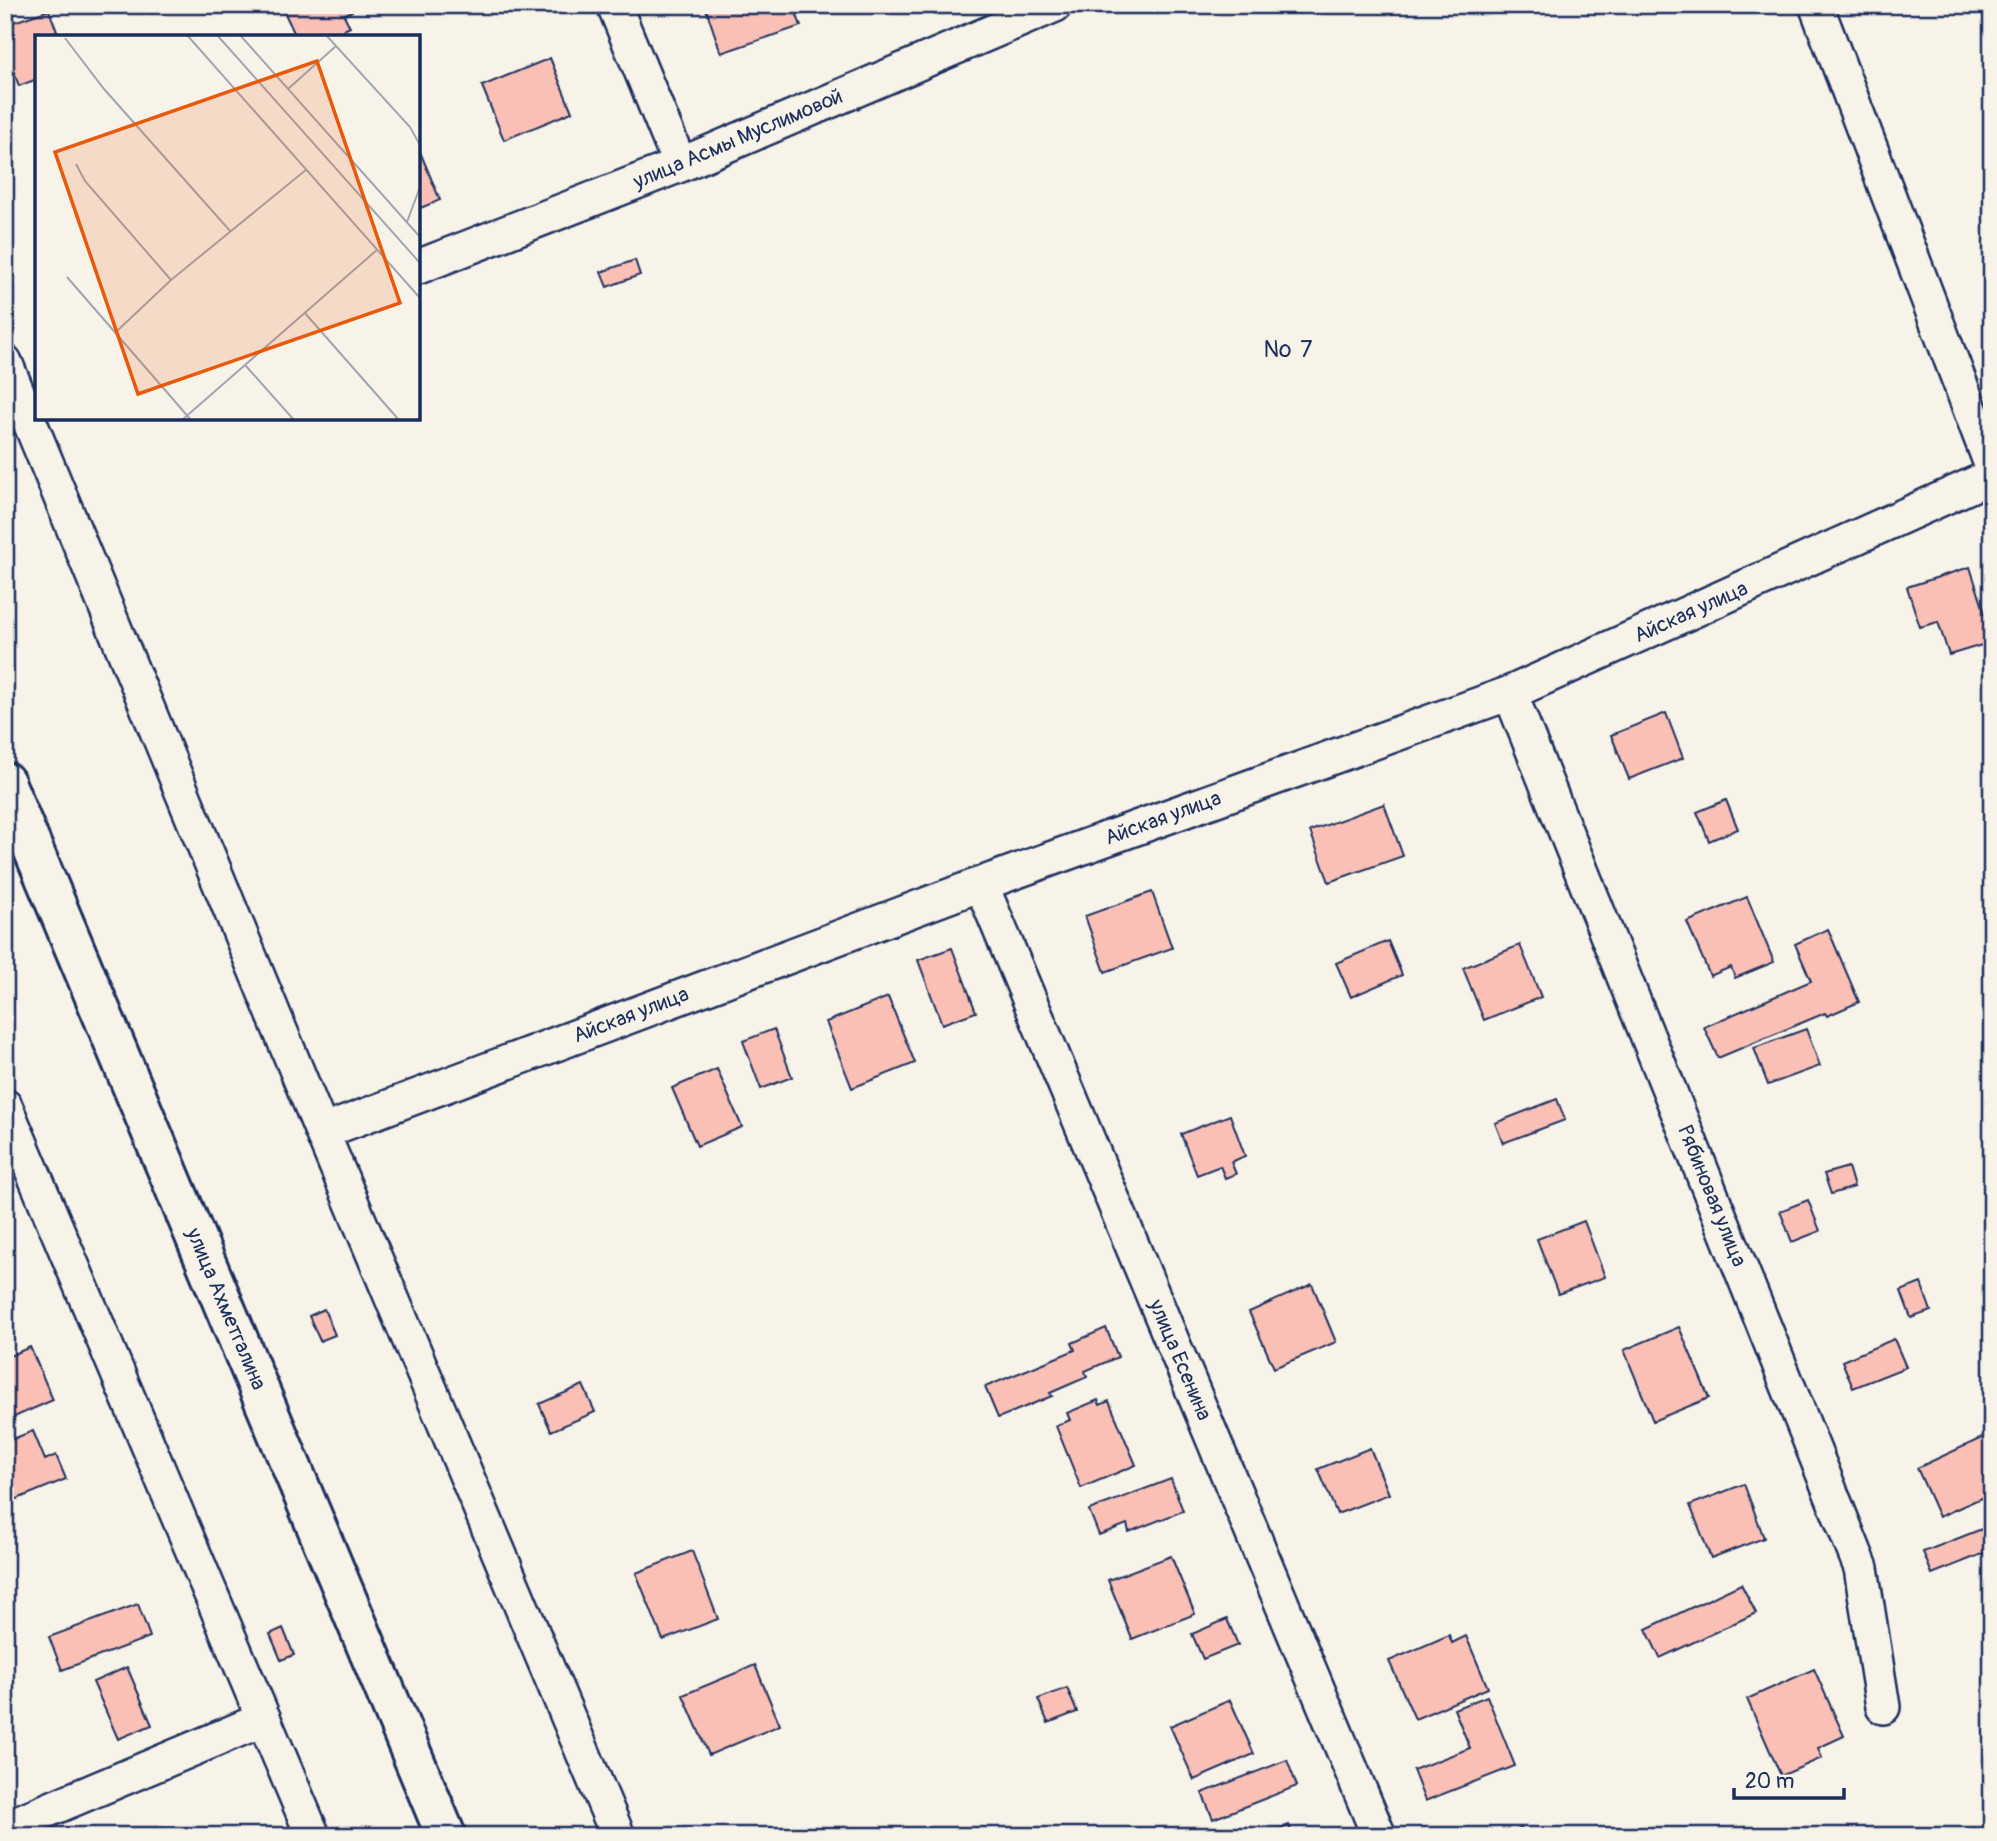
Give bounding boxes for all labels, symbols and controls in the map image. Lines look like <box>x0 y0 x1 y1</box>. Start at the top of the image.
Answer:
inset map <box>35 35 420 420</box>
street label: улица Асмы Муслимовой <box>628 83 847 196</box>
district label: № 7 <box>1263 335 1315 364</box>
street label: Айская улица <box>1630 575 1752 649</box>
street label: Айская улица <box>1101 785 1225 851</box>
street label: Айская улица <box>569 981 693 1049</box>
street label: Рябиновая улица <box>1671 1121 1753 1271</box>
street label: улица Ахметгалина <box>179 1223 272 1394</box>
street label: улица Есенина <box>1142 1294 1218 1425</box>
scale bar <box>1734 1757 1845 1801</box>
text: 20 m <box>1745 1768 1794 1795</box>

